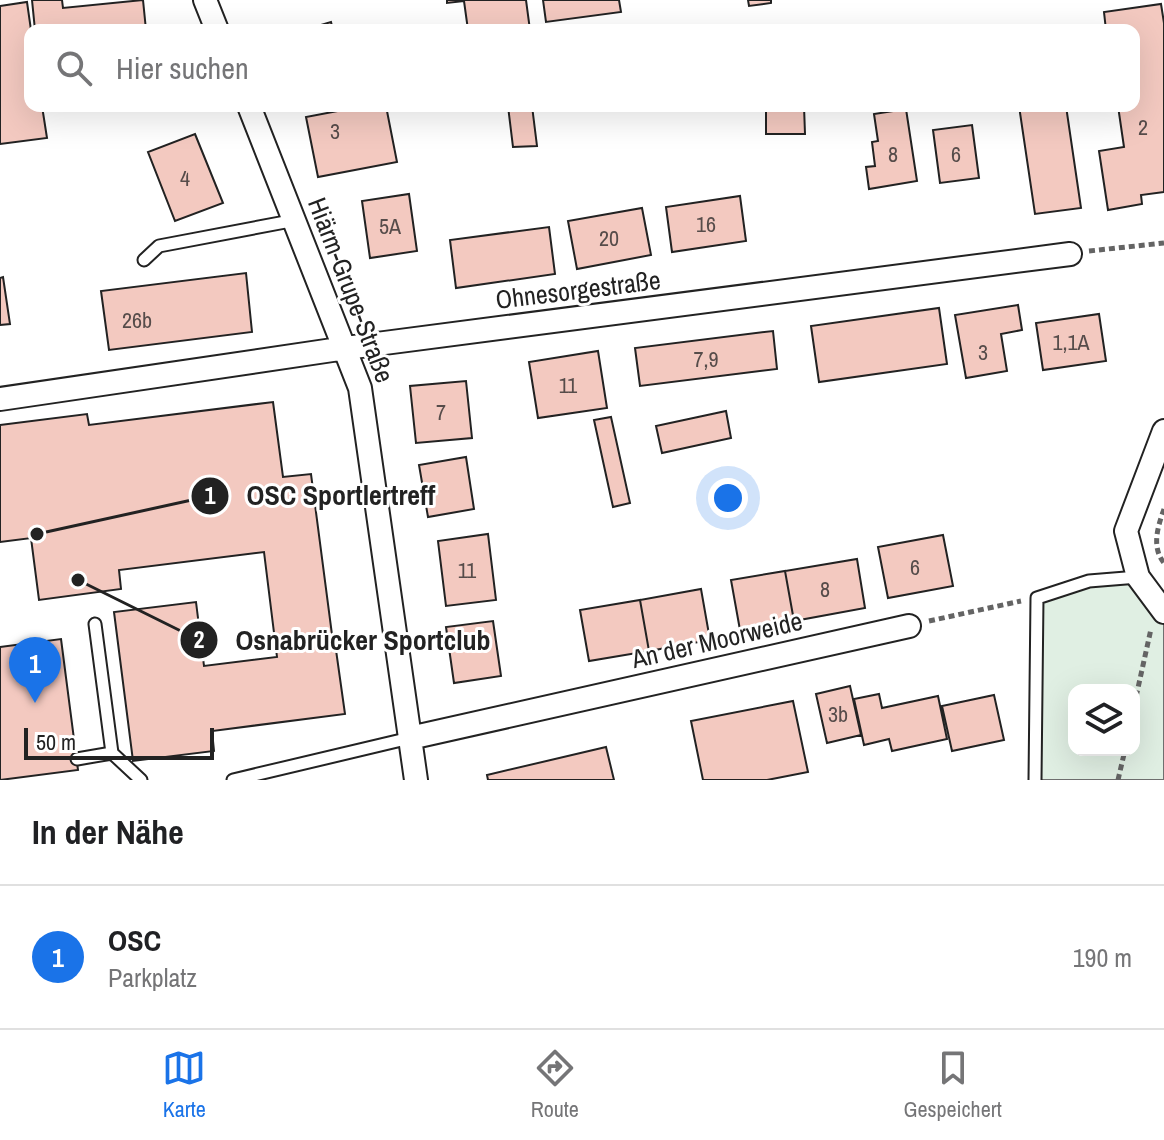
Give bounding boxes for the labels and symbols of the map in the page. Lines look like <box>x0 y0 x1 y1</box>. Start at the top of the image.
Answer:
house number: 2 <box>1138 112 1148 142</box>
house number: 3 <box>330 116 340 146</box>
house number: 8 <box>888 139 898 169</box>
house number: 6 <box>951 139 961 169</box>
house number: 4 <box>180 163 190 193</box>
street label: Hiärm-Grupe-Straße <box>300 192 403 387</box>
house number: 16 <box>696 209 716 239</box>
house number: 5A <box>379 211 402 241</box>
house number: 20 <box>599 223 619 253</box>
street label: Ohnesorgestraße <box>493 262 662 317</box>
house number: 26b <box>122 305 152 335</box>
house number: 1,1A <box>1052 327 1091 357</box>
house number: 3 <box>978 337 988 367</box>
house number: 7,9 <box>693 344 719 374</box>
house number: 11 <box>559 370 577 400</box>
house number: 7 <box>436 397 446 427</box>
callout: OSC Sportlertreff <box>190 470 451 522</box>
text: OSC Sportlertreff <box>247 476 436 514</box>
your location <box>708 478 748 518</box>
text: 1 <box>205 479 216 511</box>
house number: 6 <box>910 552 920 582</box>
house number: 11 <box>458 555 476 585</box>
house number: 8 <box>820 574 830 604</box>
street label: An der Moorweide <box>627 603 806 676</box>
callout: Osnabrücker Sportclub <box>179 614 506 666</box>
text: Osnabrücker Sportclub <box>235 621 491 659</box>
text: 2 <box>194 623 205 655</box>
pin: 1 <box>9 637 61 703</box>
house number: 3b <box>828 699 848 729</box>
scale bar <box>24 724 214 760</box>

